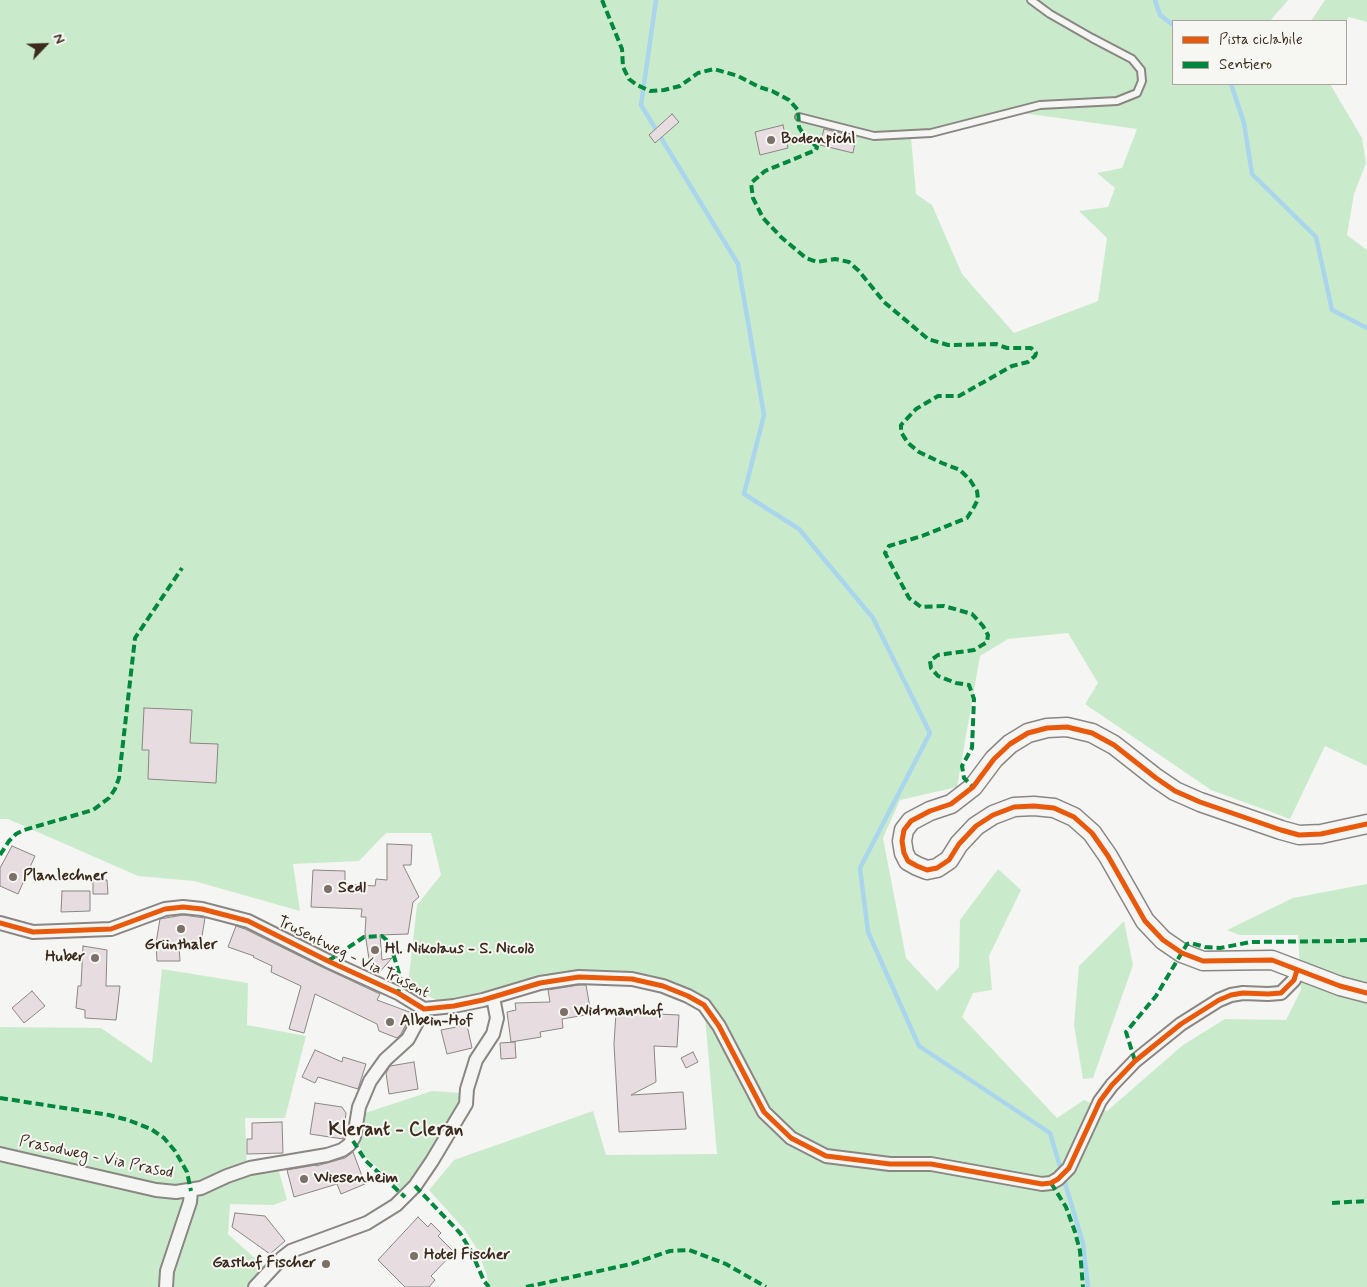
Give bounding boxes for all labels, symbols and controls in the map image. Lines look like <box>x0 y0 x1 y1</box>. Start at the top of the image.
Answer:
north arrow <box>20 20 70 70</box>
legend <box>1172 20 1347 85</box>
text: Pista ciclabile <box>1219 30 1303 50</box>
text: N <box>49 31 69 47</box>
text: Sentiero <box>1219 55 1272 75</box>
place label: Bodenpichl <box>781 130 856 150</box>
marker: Bodenpichl <box>765 134 777 146</box>
place label: Planlechner <box>23 867 107 887</box>
marker: Planlechner <box>7 871 19 883</box>
place label: Sedl <box>338 879 366 899</box>
marker: Sedl <box>322 883 334 895</box>
street label: Trusentweg - Via Trusent <box>274 913 432 1003</box>
marker: Grünthaler <box>175 923 187 935</box>
place label: Grünthaler <box>145 936 217 956</box>
place label: Hl. Nikolaus - S. Nicolò <box>385 940 534 960</box>
marker: Hl. Nikolaus - S. Nicolò <box>369 944 381 956</box>
place label: Huber <box>45 948 85 968</box>
marker: Huber <box>89 952 101 964</box>
place label: Widmannhof <box>574 1002 663 1022</box>
marker: Widmannhof <box>558 1006 570 1018</box>
place label: Albein-Hof <box>400 1012 473 1032</box>
marker: Albein-Hof <box>384 1016 396 1028</box>
district label: Klerant - Cleran <box>329 1120 463 1142</box>
street label: Prasodweg - Via Prasod <box>17 1132 175 1184</box>
place label: Wiesenheim <box>314 1169 398 1189</box>
marker: Wiesenheim <box>298 1173 310 1185</box>
place label: Hotel Fischer <box>424 1246 510 1266</box>
marker: Hotel Fischer <box>408 1250 420 1262</box>
place label: Gasthof Fischer <box>212 1254 316 1274</box>
marker: Gasthof Fischer <box>320 1258 332 1270</box>

